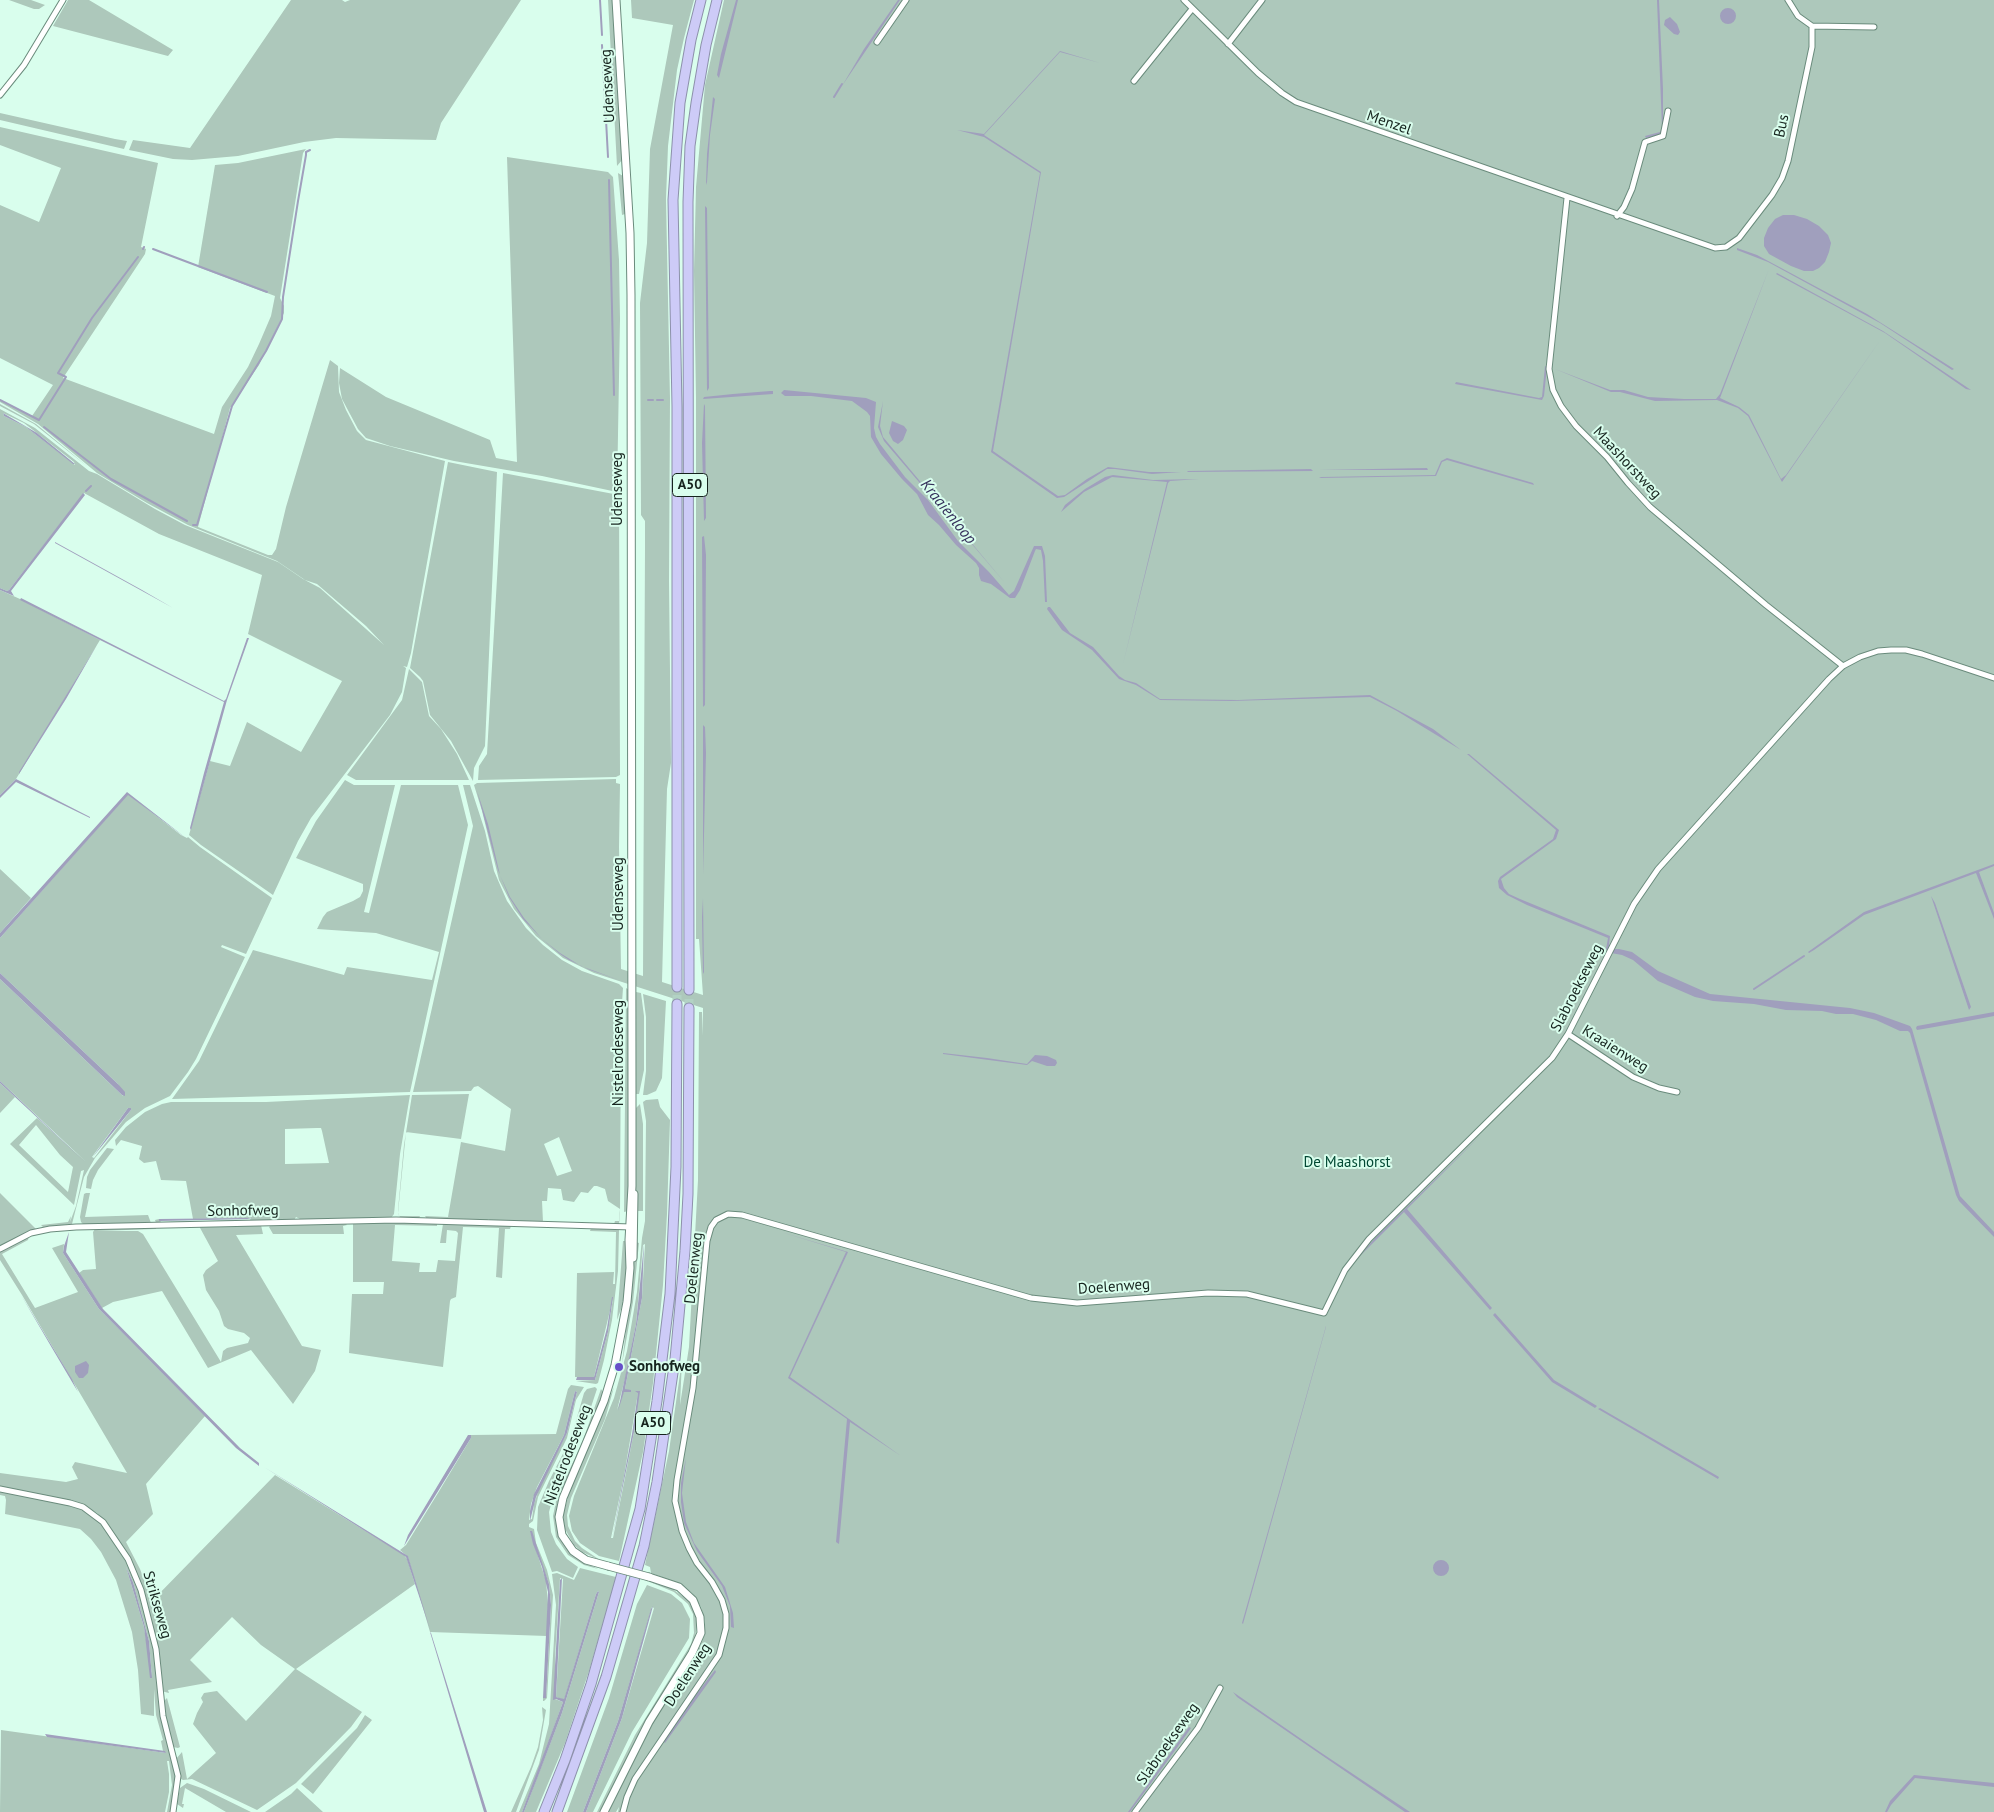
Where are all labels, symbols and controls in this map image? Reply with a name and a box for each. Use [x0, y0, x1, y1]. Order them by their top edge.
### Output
street label: Udenseweg [597, 49, 619, 123]
street label: Menzel [1364, 107, 1414, 139]
street label: Bus [1771, 113, 1793, 139]
street label: Maashorstweg [1589, 423, 1665, 503]
street label: Udenseweg [609, 452, 627, 526]
road number: A50 [672, 474, 708, 496]
water label: Kraaienloop [916, 476, 980, 548]
street label: Udenseweg [610, 857, 628, 931]
street label: Slabroekseweg [1547, 941, 1607, 1035]
street label: Nistelrodeseweg [610, 1000, 628, 1106]
street label: Kraaienweg [1578, 1022, 1652, 1076]
park label: De Maashorst [1303, 1154, 1391, 1172]
street label: Sonhofweg [207, 1201, 279, 1221]
street label: Doelenweg [681, 1231, 707, 1305]
street label: Doelenweg [1077, 1276, 1151, 1298]
place label: Sonhofweg [629, 1358, 700, 1376]
marker: Sonhofweg [613, 1361, 625, 1373]
street label: Nistelrodeseweg [541, 1402, 595, 1508]
road number: A50 [636, 1412, 670, 1435]
street label: Strikseweg [139, 1569, 175, 1641]
street label: Doelenweg [661, 1640, 715, 1710]
street label: Slabroekseweg [1133, 1700, 1203, 1788]

